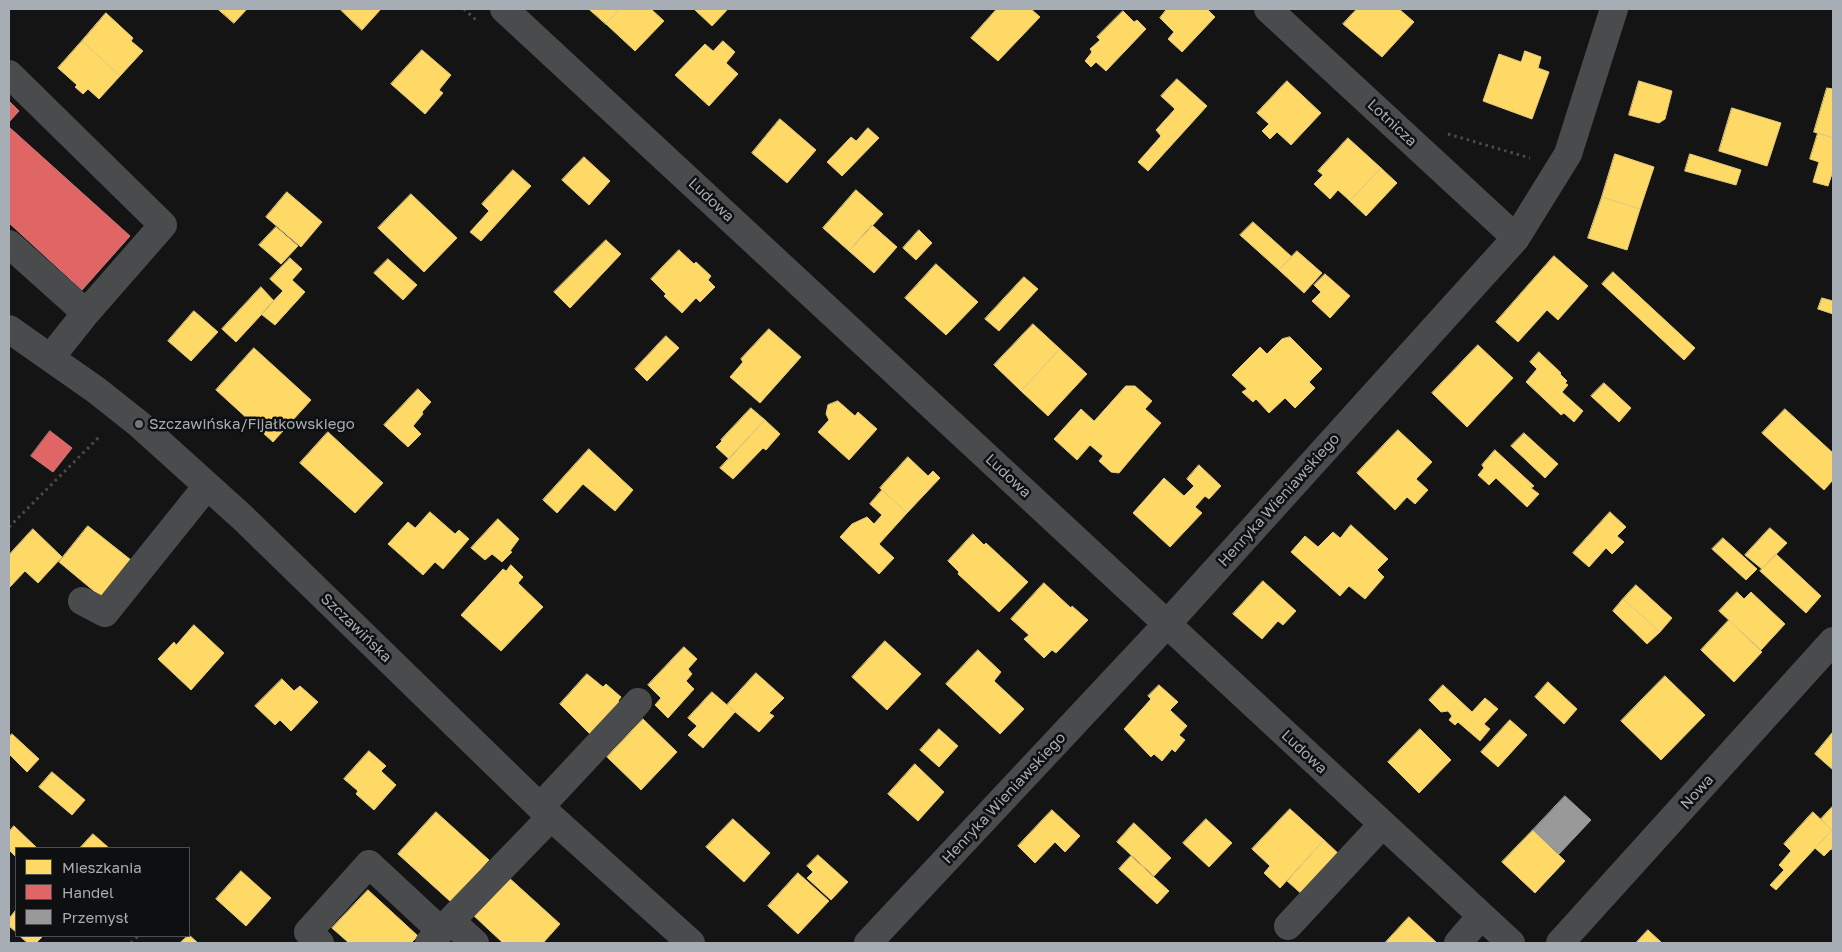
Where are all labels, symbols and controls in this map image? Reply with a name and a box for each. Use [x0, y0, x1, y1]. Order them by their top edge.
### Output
street label: Lotnicza [1364, 96, 1420, 150]
street label: Ludowa [684, 174, 738, 226]
place label: Szczawińska/Fijałkowskiego [149, 415, 355, 433]
marker: Szczawińska/Fijałkowskiego [133, 418, 145, 430]
street label: Henryka Wieniawskiego [1215, 430, 1343, 570]
street label: Ludowa [981, 450, 1035, 502]
street label: Szczawińska [317, 590, 395, 666]
street label: Ludowa [1277, 726, 1331, 778]
street label: Henryka Wieniawskiego [938, 729, 1070, 867]
street label: Nowa [1677, 771, 1717, 813]
legend [15, 847, 190, 937]
text: Mieszkania [62, 858, 142, 876]
text: Handel [62, 883, 114, 901]
text: Przemysł [62, 908, 129, 926]

